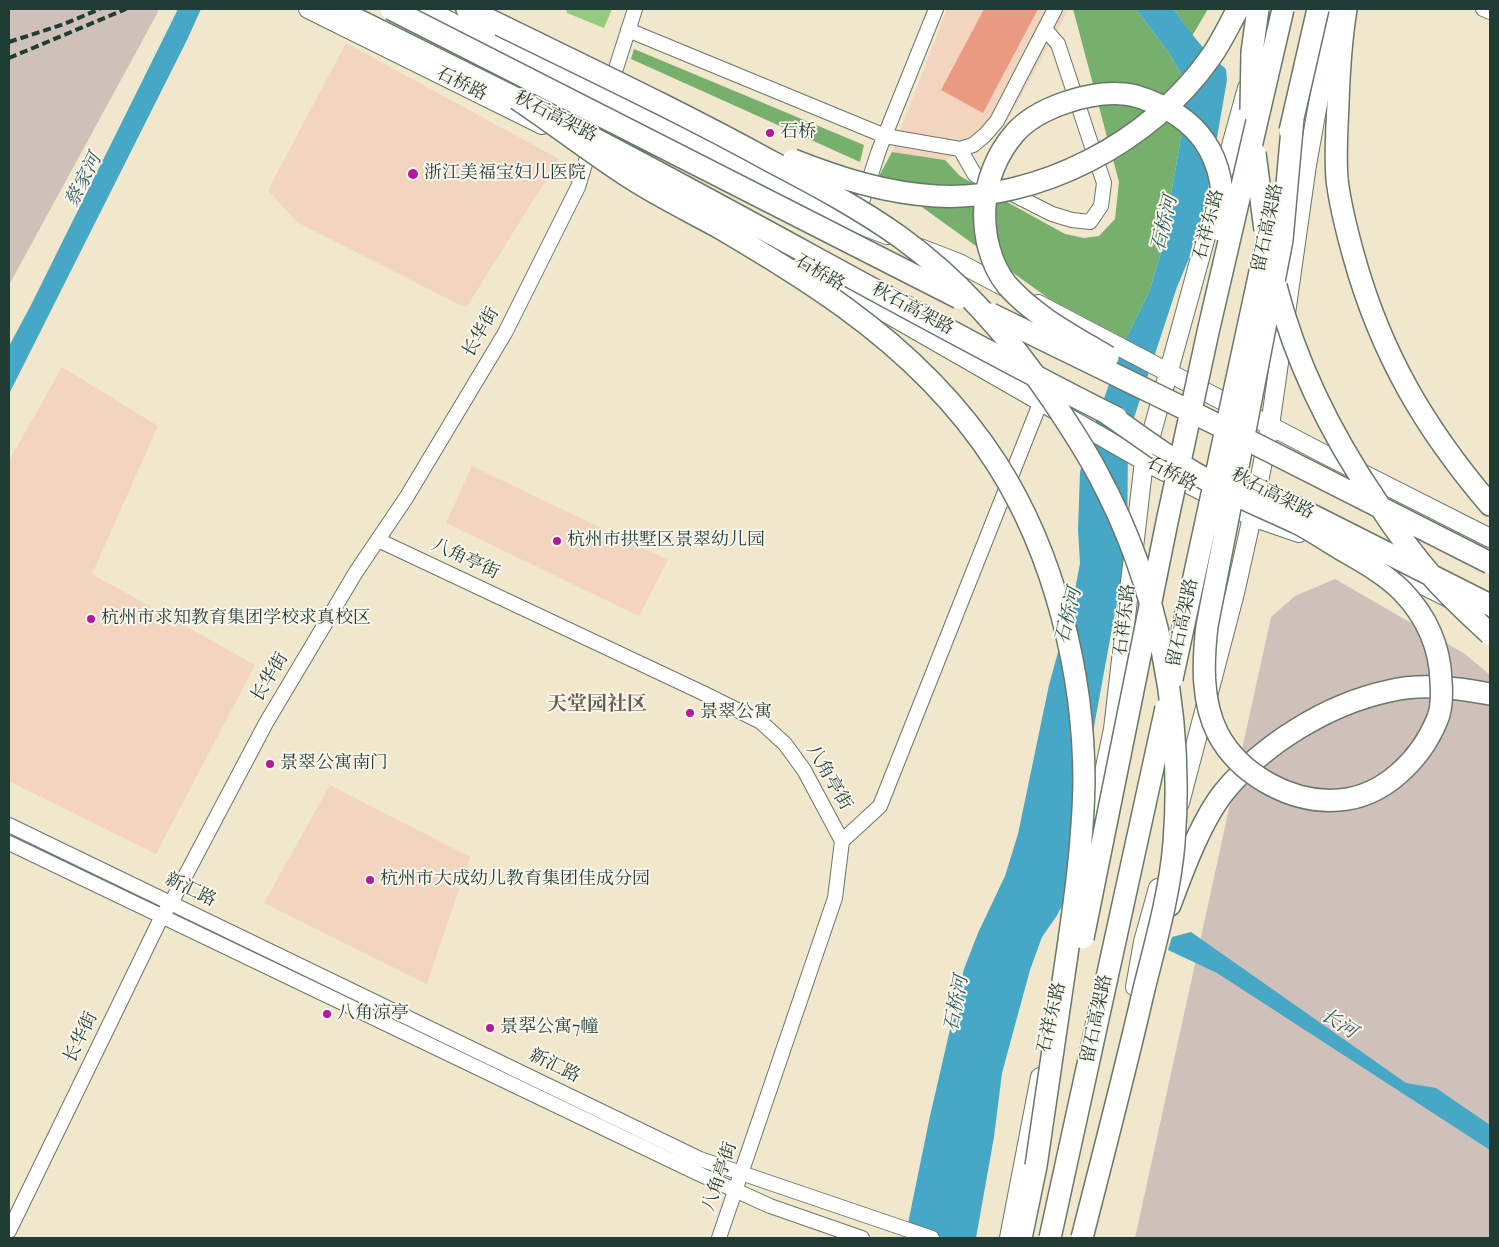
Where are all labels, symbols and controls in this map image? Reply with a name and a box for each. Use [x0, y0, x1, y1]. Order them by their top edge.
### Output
street label: 石桥路 [432, 63, 490, 107]
street label: 秋石高架路 [510, 88, 600, 148]
place label: 石桥 [780, 122, 816, 144]
marker: 石桥 [764, 127, 776, 139]
water label: 蔡家河 [62, 150, 108, 212]
place label: 浙江美福宝妇儿医院 [424, 163, 586, 185]
marker: 浙江美福宝妇儿医院 [406, 167, 420, 181]
street label: 留石高架路 [1249, 182, 1289, 274]
street label: 石祥东路 [1190, 187, 1230, 263]
water label: 石桥河 [1148, 194, 1184, 254]
street label: 石桥路 [790, 251, 848, 297]
street label: 秋石高架路 [867, 279, 957, 341]
street label: 长华街 [459, 304, 505, 362]
street label: 石桥路 [1142, 453, 1200, 497]
street label: 秋石高架路 [1227, 465, 1317, 525]
place label: 杭州市拱墅区景翠幼儿园 [567, 530, 765, 552]
street label: 八角亭街 [428, 535, 502, 585]
marker: 杭州市拱墅区景翠幼儿园 [551, 535, 563, 547]
street label: 留石高架路 [1164, 577, 1204, 669]
street label: 石祥东路 [1111, 583, 1141, 657]
water label: 石桥河 [1052, 586, 1088, 646]
place label: 杭州市求知教育集团学校求真校区 [101, 608, 371, 630]
marker: 杭州市求知教育集团学校求真校区 [85, 613, 97, 625]
street label: 长华街 [248, 649, 294, 707]
district label: 天堂园社区 [547, 694, 647, 718]
place label: 景翠公寓 [700, 702, 772, 724]
marker: 景翠公寓 [684, 707, 696, 719]
street label: 八角亭街 [801, 741, 855, 815]
place label: 景翠公寓南门 [280, 753, 388, 775]
marker: 景翠公寓南门 [264, 758, 276, 770]
street label: 新汇路 [161, 869, 219, 913]
place label: 杭州市大成幼儿教育集团佳成分园 [380, 869, 650, 891]
marker: 杭州市大成幼儿教育集团佳成分园 [364, 874, 376, 886]
street label: 留石高架路 [1078, 973, 1118, 1065]
water label: 石桥河 [941, 974, 975, 1034]
street label: 石祥东路 [1034, 980, 1072, 1056]
place label: 八角凉亭 [337, 1003, 409, 1025]
water label: 长河 [1316, 1005, 1360, 1045]
marker: 八角凉亭 [321, 1008, 333, 1020]
street label: 长华街 [60, 1009, 104, 1067]
place label: 景翆公寓7幢 [500, 1017, 598, 1039]
marker: 景翆公寓7幢 [484, 1022, 496, 1034]
street label: 新汇路 [525, 1045, 583, 1089]
street label: 八角亭街 [699, 1139, 743, 1215]

